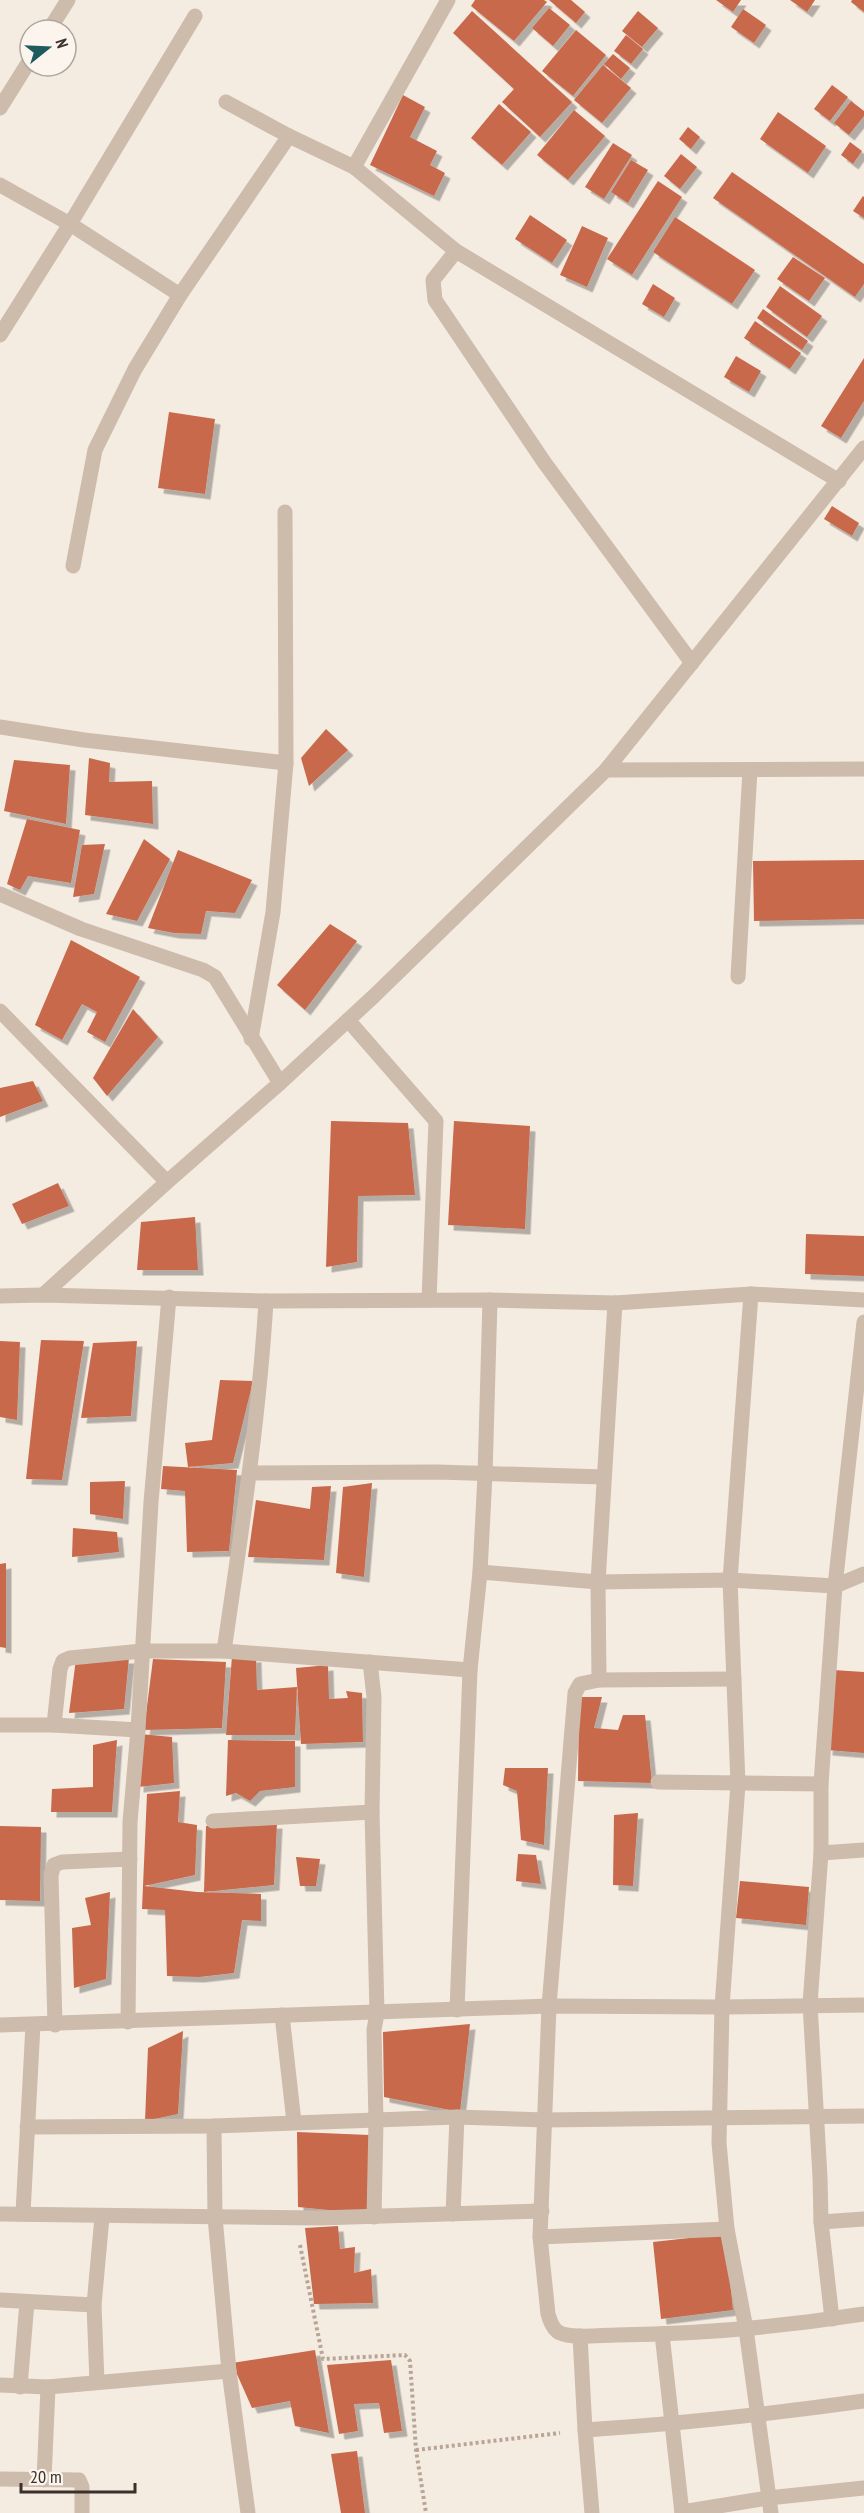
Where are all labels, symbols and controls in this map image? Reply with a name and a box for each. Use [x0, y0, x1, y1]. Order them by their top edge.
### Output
north arrow [18, 18, 78, 78]
text: N [51, 36, 73, 51]
scale bar [21, 2456, 135, 2494]
text: 20 m [30, 2465, 62, 2488]

